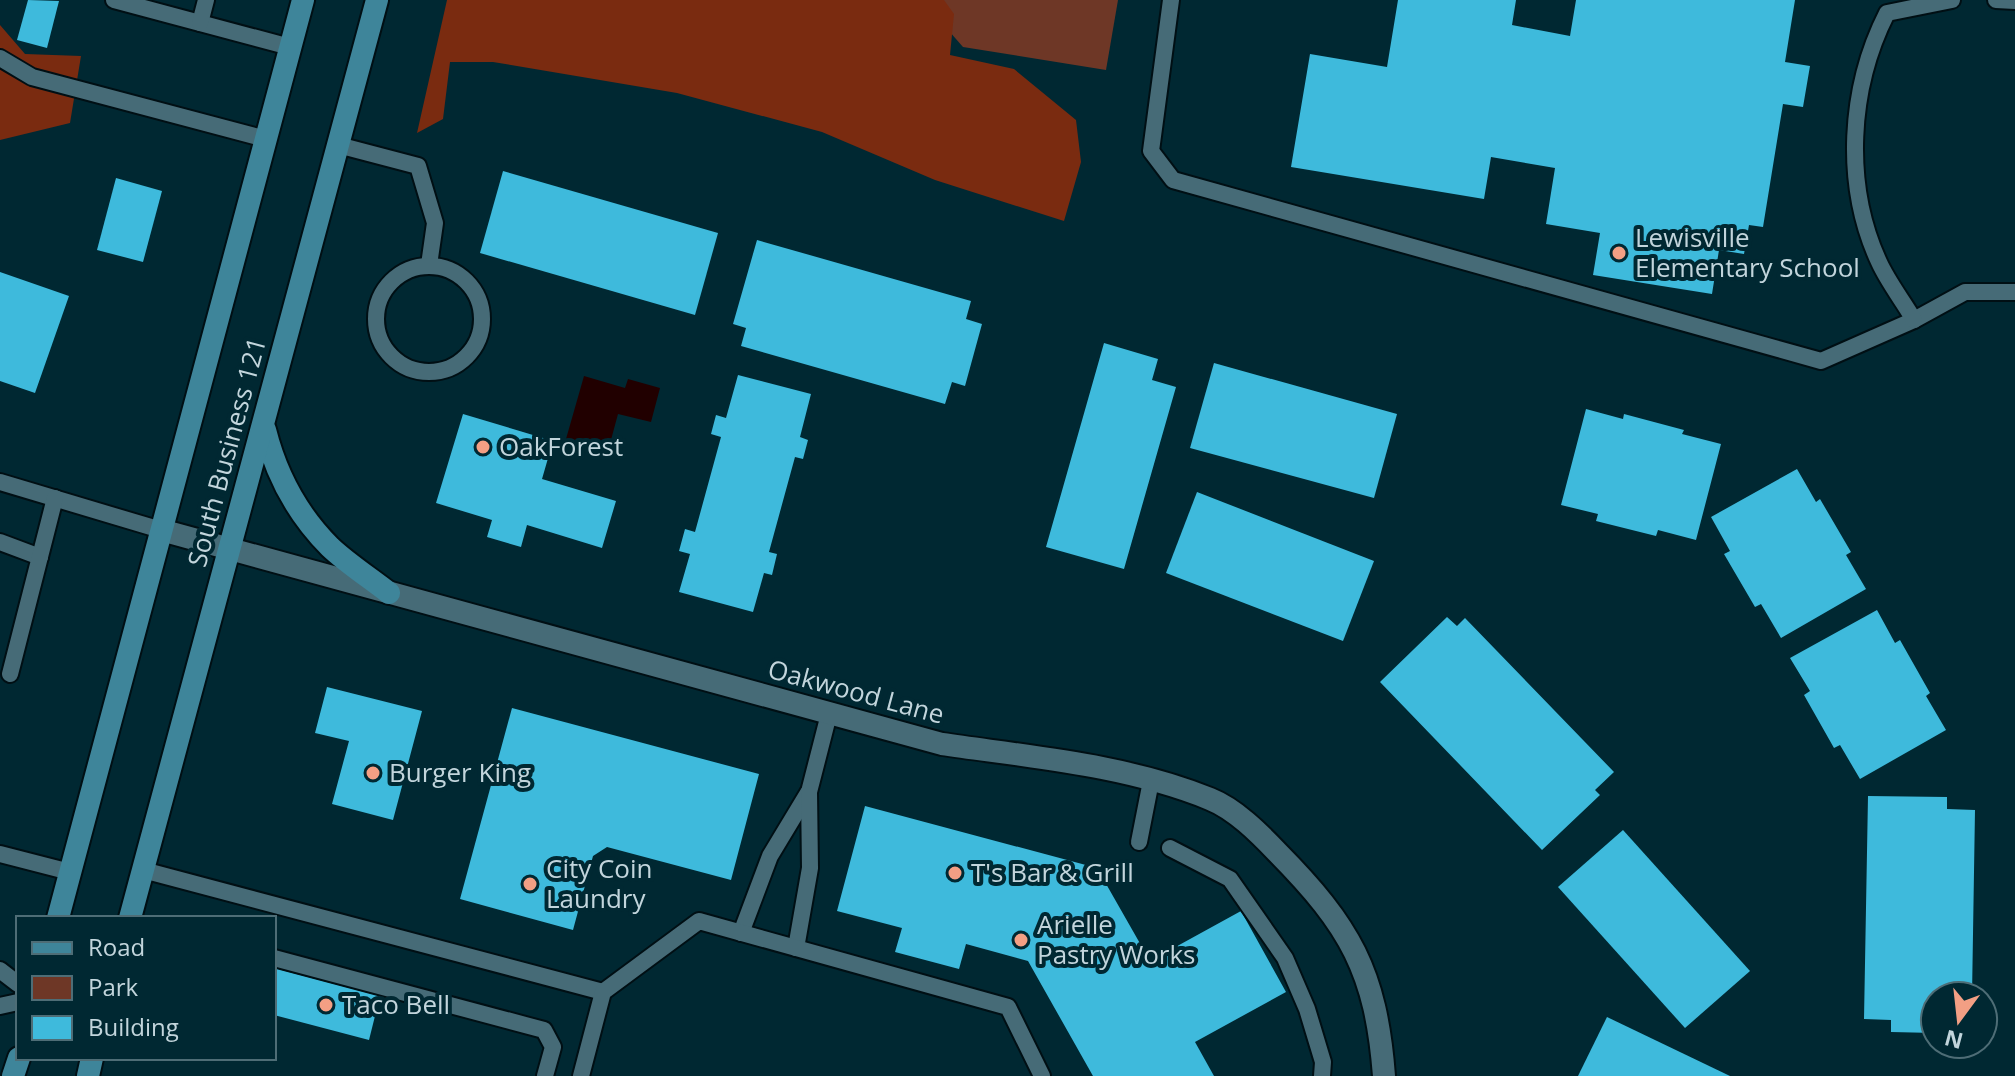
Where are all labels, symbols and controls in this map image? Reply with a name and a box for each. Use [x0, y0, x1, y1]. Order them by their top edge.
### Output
place label: Lewisville Elementary School [1635, 219, 1860, 285]
marker: Lewisville Elementary School [1610, 244, 1628, 262]
street label: South Business 121 [178, 333, 274, 570]
place label: OakForest [499, 428, 623, 464]
marker: OakForest [474, 438, 492, 456]
street label: Oakwood Lane [764, 650, 948, 732]
place label: Burger King [389, 754, 531, 790]
marker: Burger King [364, 764, 382, 782]
place label: City Coin Laundry [546, 850, 653, 916]
place label: T's Bar & Grill [971, 854, 1134, 890]
marker: T's Bar & Grill [946, 864, 964, 882]
marker: City Coin Laundry [521, 875, 539, 893]
place label: Arielle Pastry Works [1037, 906, 1195, 972]
legend [16, 916, 276, 1060]
text: Road [88, 930, 145, 963]
marker: Arielle Pastry Works [1012, 931, 1030, 949]
text: Park [88, 970, 139, 1003]
north arrow [1919, 980, 1999, 1060]
place label: Taco Bell [342, 986, 450, 1022]
marker: Taco Bell [317, 996, 335, 1014]
text: Building [88, 1010, 179, 1043]
text: N [1941, 1023, 1966, 1057]

